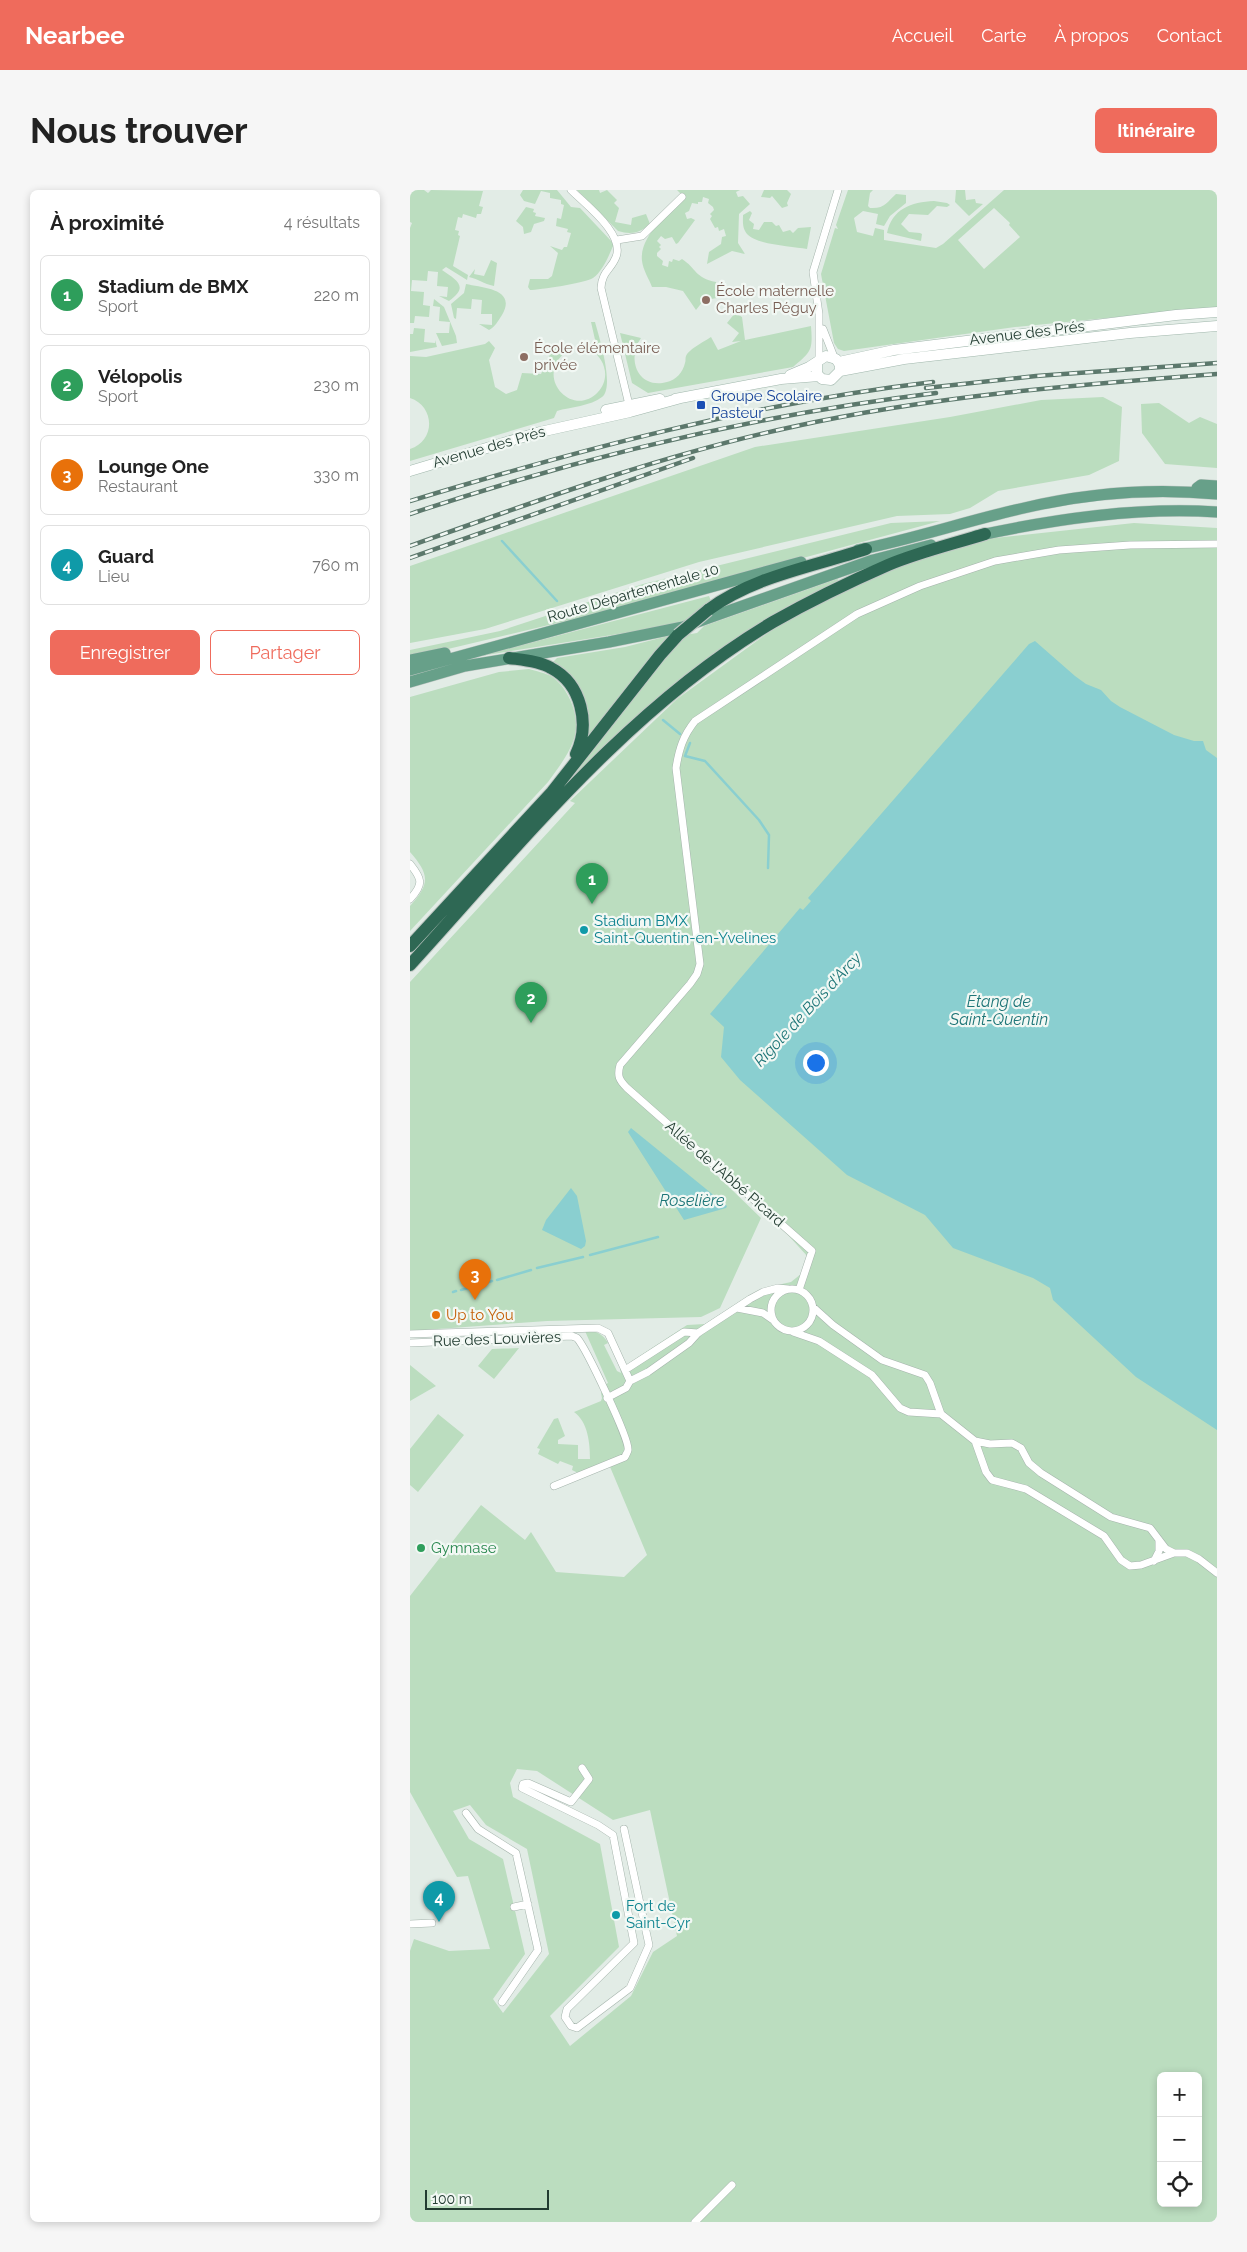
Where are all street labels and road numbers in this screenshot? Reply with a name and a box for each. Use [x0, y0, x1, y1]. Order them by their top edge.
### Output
street label: Avenue des Prés [968, 317, 1086, 349]
street label: Avenue des Prés [431, 422, 547, 472]
street label: Route Départementale 10 [545, 560, 721, 626]
street label: Allée de l'Abbé Picard [662, 1117, 788, 1231]
street label: Rue des Louvières [433, 1328, 561, 1350]

